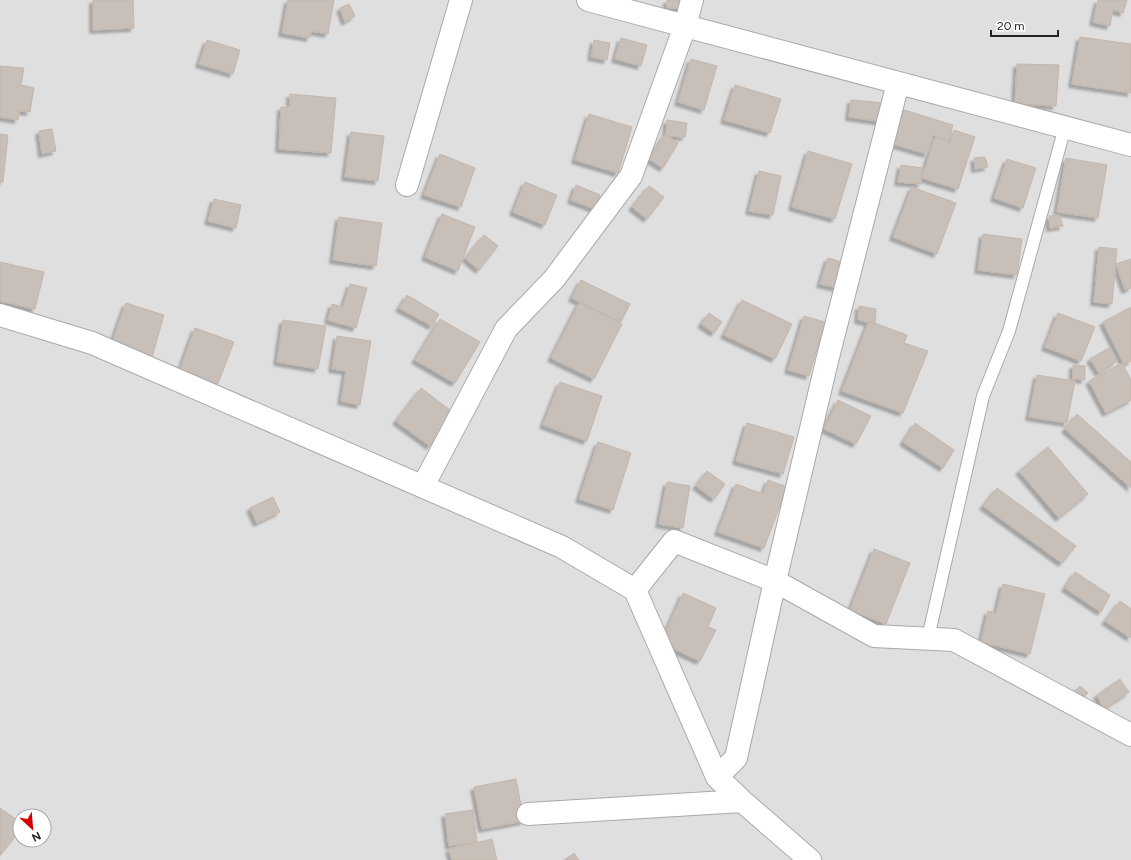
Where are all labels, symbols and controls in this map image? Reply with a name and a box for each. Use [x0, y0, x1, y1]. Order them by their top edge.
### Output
scale bar [991, 12, 1058, 38]
text: 20 m [997, 19, 1025, 33]
north arrow [12, 808, 52, 848]
text: N [29, 829, 43, 844]

